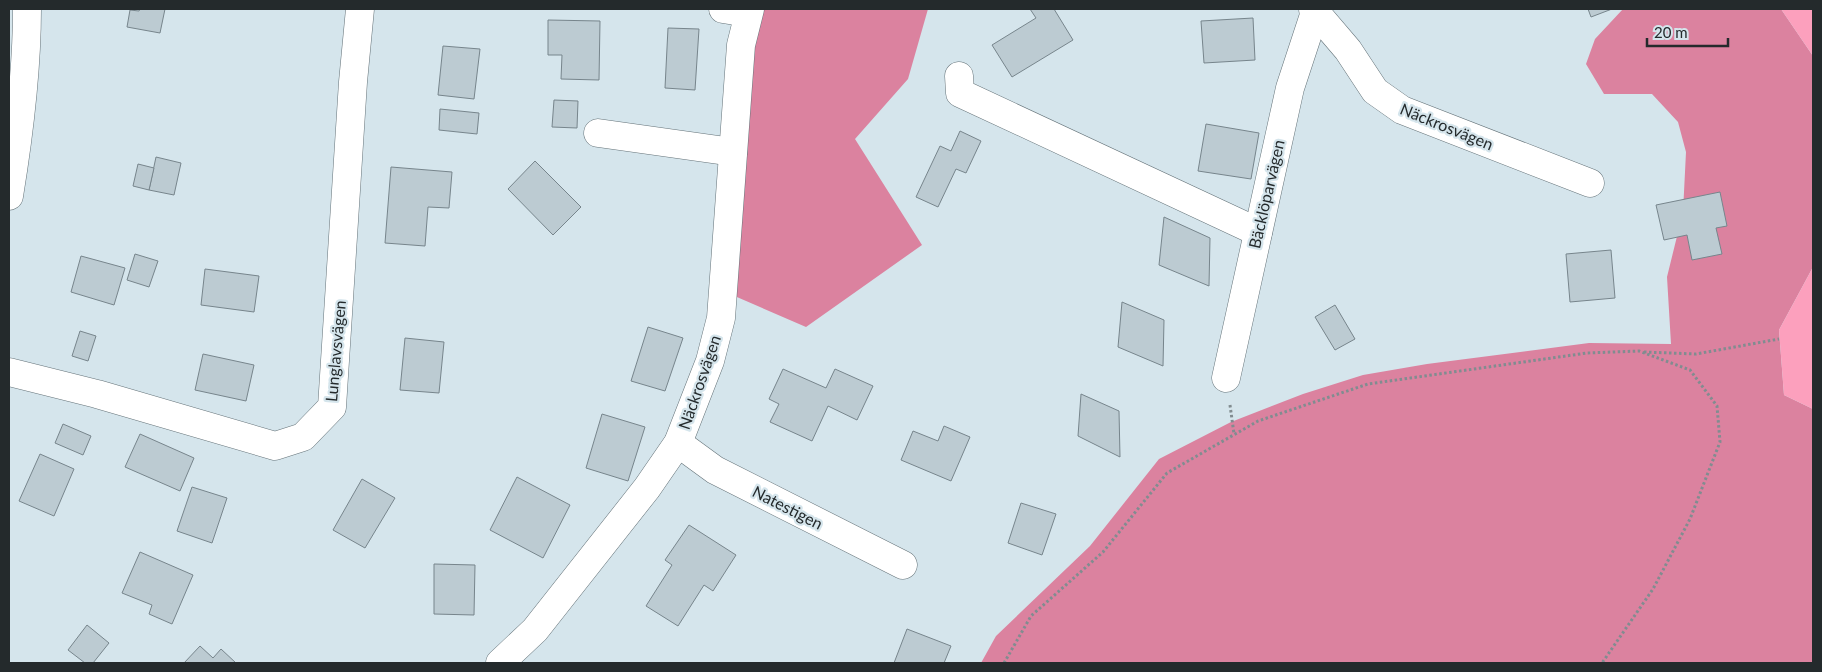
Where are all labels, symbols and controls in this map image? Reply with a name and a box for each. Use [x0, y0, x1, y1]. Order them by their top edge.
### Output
scale bar [1647, 15, 1728, 47]
text: 20 m [1654, 23, 1688, 41]
street label: Näckrosvägen [1398, 99, 1496, 153]
street label: Bäcklöparvägen [1244, 138, 1288, 250]
street label: Lunglavsvägen [321, 299, 349, 403]
street label: Näckrosvägen [674, 332, 724, 432]
street label: Natestigen [750, 481, 826, 533]

